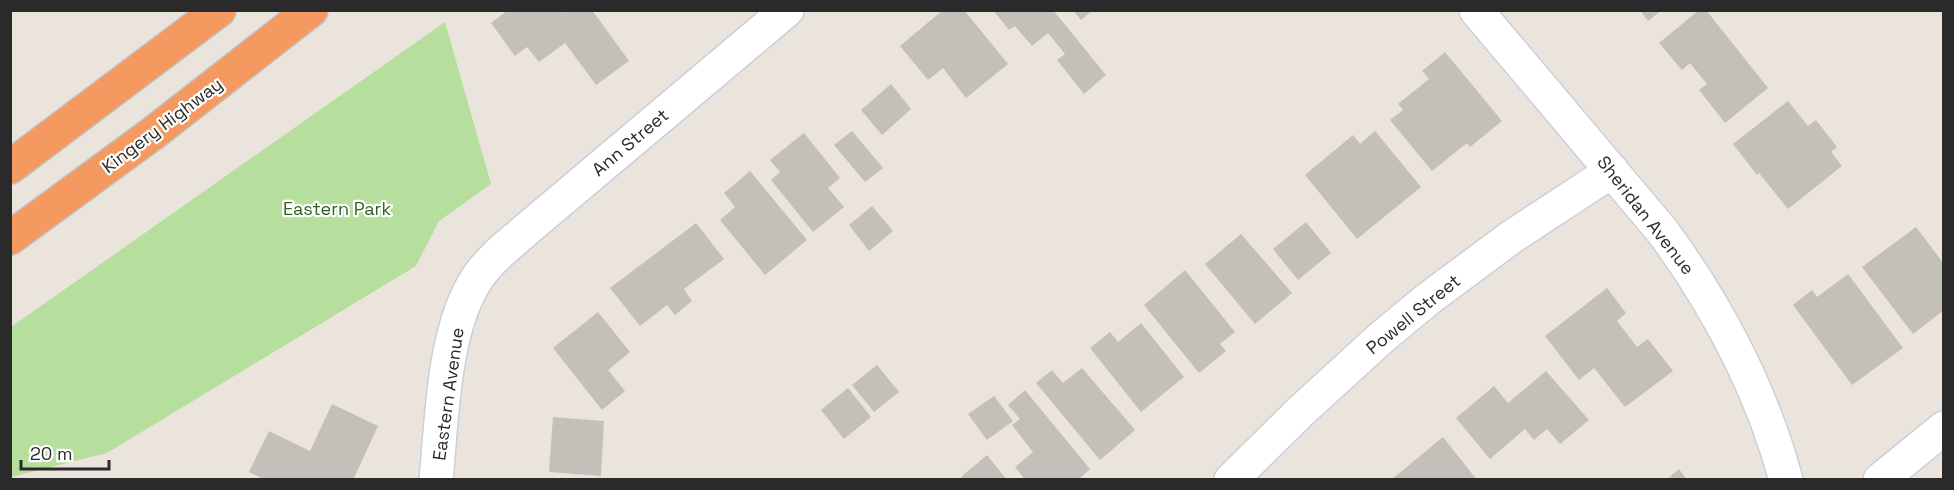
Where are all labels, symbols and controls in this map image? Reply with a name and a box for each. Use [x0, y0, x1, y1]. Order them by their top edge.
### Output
street label: Kingery Highway [97, 72, 227, 178]
street label: Ann Street [587, 103, 673, 181]
street label: Sheridan Avenue [1592, 151, 1700, 279]
park label: Eastern Park [283, 197, 391, 220]
street label: Powell Street [1361, 269, 1465, 359]
street label: Eastern Avenue [427, 326, 469, 462]
scale bar [21, 433, 110, 471]
text: 20 m [30, 442, 73, 465]

